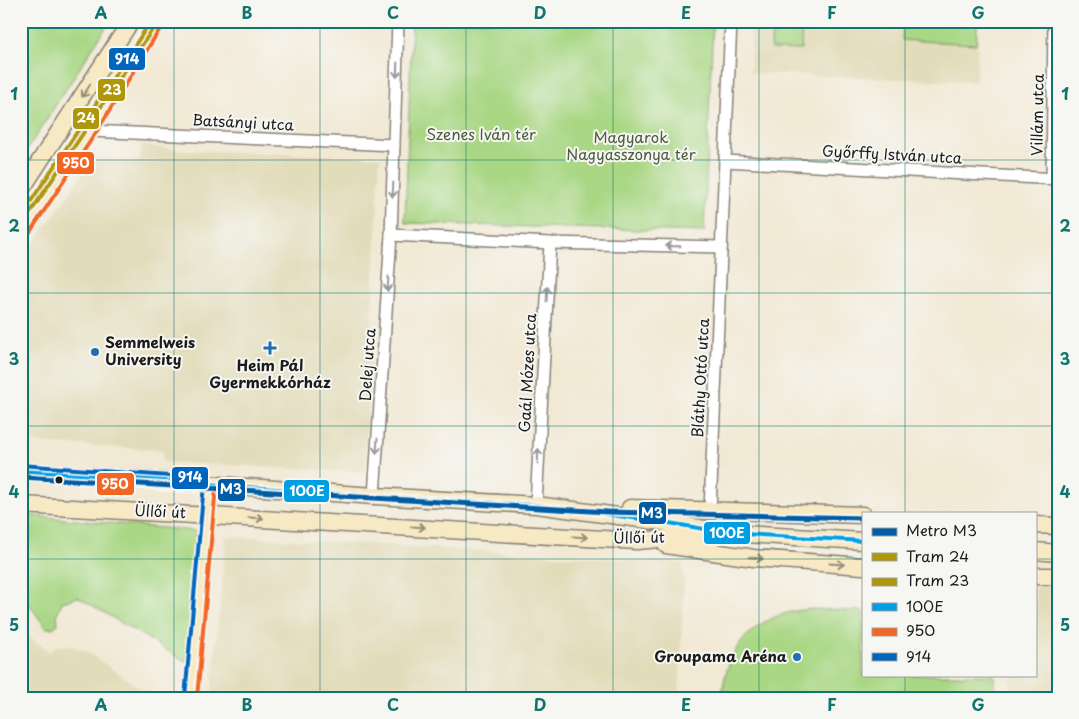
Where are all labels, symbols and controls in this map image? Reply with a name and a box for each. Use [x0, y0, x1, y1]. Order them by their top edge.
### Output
text: A [95, 0, 108, 24]
text: B [242, 0, 253, 24]
text: C [387, 0, 399, 24]
text: D [534, 0, 546, 24]
text: E [681, 0, 691, 24]
text: F [827, 0, 837, 24]
text: G [971, 0, 985, 24]
line badge: 914 [108, 47, 146, 71]
text: 914 [115, 48, 140, 69]
one-way arrow [392, 62, 401, 78]
street label: Villám utca [1024, 74, 1049, 156]
line badge: 23 [97, 78, 126, 102]
text: 23 [103, 79, 121, 100]
text: 1 [10, 81, 18, 105]
text: 1 [1061, 81, 1069, 105]
one-way arrow [80, 84, 90, 98]
line badge: 24 [72, 107, 100, 130]
text: 24 [77, 107, 96, 128]
street label: Batsányi utca [192, 107, 295, 136]
park label: Szenes Iván tér [426, 122, 536, 145]
park label: Magyarok Nagyasszonya tér [566, 125, 696, 165]
street label: Győrffy István utca [821, 138, 963, 169]
line badge: 950 [56, 151, 95, 175]
text: 950 [62, 152, 90, 173]
one-way arrow [388, 182, 398, 198]
text: 2 [8, 213, 20, 237]
text: 2 [1059, 213, 1071, 237]
one-way arrow [665, 241, 681, 251]
one-way arrow [384, 275, 393, 291]
one-way arrow [543, 286, 552, 302]
street label: Gaál Mózes utca [512, 312, 541, 433]
street label: Bláthy Ottó utca [685, 317, 714, 438]
street label: Delej utca [352, 327, 381, 402]
place label: Semmelweis University [105, 330, 195, 370]
marker: Heim Pál Gyermekkórház [263, 341, 277, 355]
text: 3 [9, 346, 19, 370]
marker: Semmelweis University [89, 346, 101, 358]
text: 3 [1060, 346, 1070, 370]
place label: Heim Pál Gyermekkórház [209, 353, 331, 393]
one-way arrow [373, 437, 382, 453]
one-way arrow [534, 448, 543, 464]
line badge: 914 [171, 466, 209, 490]
text: 914 [178, 466, 203, 487]
line badge: 950 [96, 472, 135, 496]
text: 950 [101, 473, 129, 494]
unlabelled marker [54, 475, 64, 485]
line badge: M3 [217, 478, 246, 502]
text: M3 [220, 478, 242, 499]
text: 4 [9, 479, 20, 503]
line badge: 100E [283, 479, 330, 503]
text: 4 [1060, 479, 1071, 503]
text: 100E [289, 480, 325, 501]
street label: Üllői út [134, 498, 186, 523]
line badge: M3 [638, 501, 667, 525]
text: M3 [641, 502, 663, 523]
legend [862, 512, 1036, 676]
one-way arrow [247, 513, 263, 522]
text: Metro M3 [906, 518, 977, 541]
line badge: 100E [703, 521, 751, 545]
text: 100E [709, 522, 745, 543]
one-way arrow [410, 523, 426, 532]
street label: Üllői út [613, 525, 665, 548]
one-way arrow [572, 533, 588, 542]
text: Tram 24 [906, 544, 969, 567]
one-way arrow [748, 553, 764, 563]
one-way arrow [829, 560, 845, 569]
text: Tram 23 [906, 568, 969, 591]
text: 100E [906, 594, 944, 617]
text: 5 [9, 612, 19, 636]
text: 5 [1060, 612, 1070, 636]
text: 950 [906, 618, 935, 641]
place label: Groupama Aréna [654, 644, 787, 667]
text: 914 [906, 644, 932, 667]
marker: Groupama Aréna [791, 651, 803, 663]
text: A [95, 692, 108, 716]
text: B [242, 692, 253, 716]
text: C [387, 692, 399, 716]
text: D [534, 692, 546, 716]
text: E [681, 692, 691, 716]
text: F [827, 692, 837, 716]
text: G [971, 692, 985, 716]

